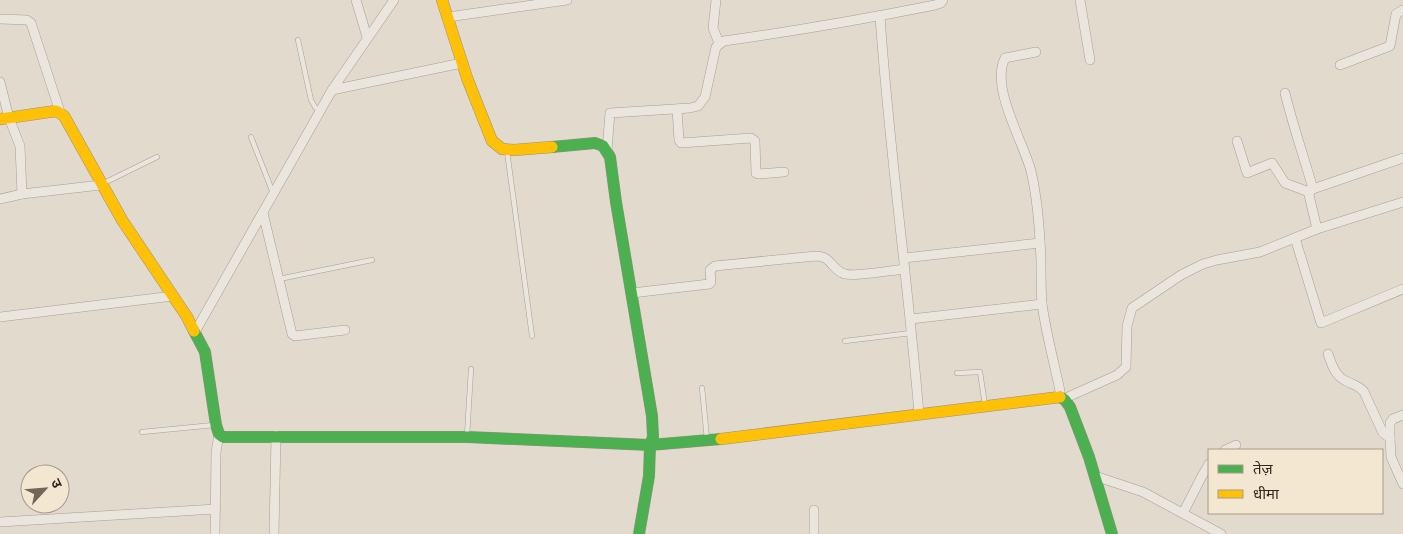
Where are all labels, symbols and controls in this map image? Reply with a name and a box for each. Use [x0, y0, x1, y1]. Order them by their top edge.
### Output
legend [1208, 449, 1383, 514]
text: तेज़ [1253, 460, 1274, 480]
north arrow [20, 464, 70, 514]
text: उ [45, 476, 66, 493]
text: धीमा [1253, 486, 1280, 505]

